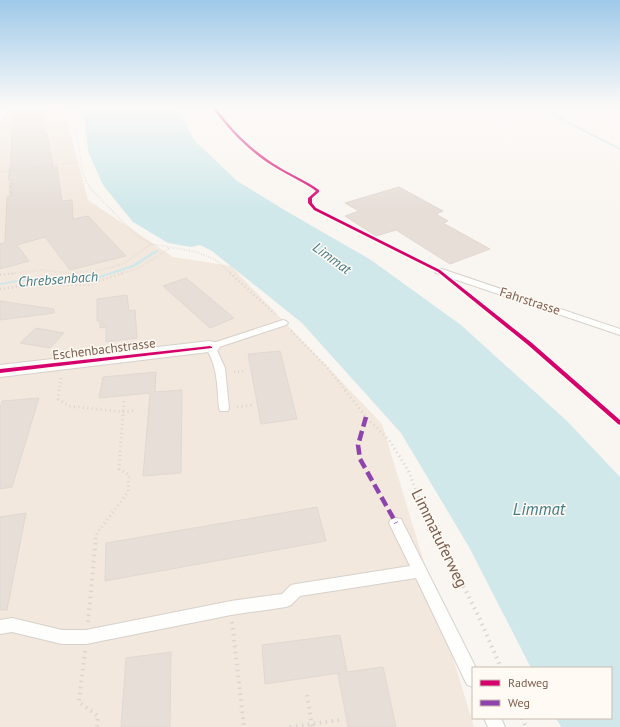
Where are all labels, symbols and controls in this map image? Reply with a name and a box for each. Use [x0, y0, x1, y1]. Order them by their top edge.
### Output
water label: Limmat [309, 238, 355, 278]
water label: Chrebsenbach [17, 267, 99, 291]
street label: Fahrstrasse [497, 283, 563, 319]
street label: Eschenbachstrasse [51, 334, 157, 364]
street label: Limmatuferweg [408, 485, 472, 591]
water label: Limmat [513, 498, 566, 520]
legend [472, 667, 612, 719]
text: Radweg [508, 675, 549, 690]
text: Weg [508, 695, 530, 710]

